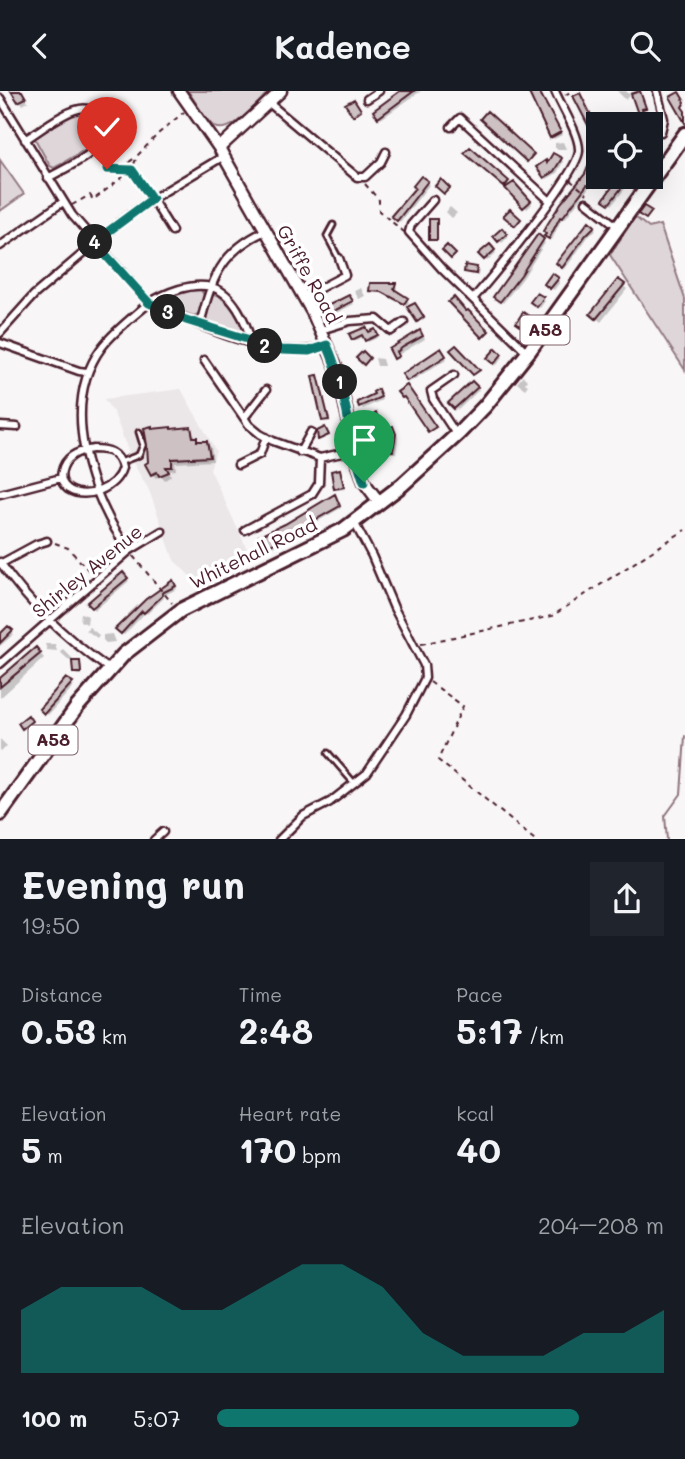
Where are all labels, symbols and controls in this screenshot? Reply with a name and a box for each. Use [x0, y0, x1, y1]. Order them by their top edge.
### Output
text: Kadence [274, 25, 411, 67]
icon: back [21, 27, 59, 65]
icon: search [626, 27, 664, 65]
pin [77, 97, 137, 169]
icon: check [88, 108, 126, 146]
map controls [586, 112, 663, 189]
button: locate [586, 112, 663, 189]
street label: Griffe Road [272, 220, 347, 328]
pin: 4 [78, 225, 112, 259]
text: 4 [88, 229, 101, 254]
pin: 3 [150, 295, 186, 329]
text: 3 [162, 299, 173, 324]
road number: A58 [520, 316, 570, 345]
pin: 2 [247, 329, 282, 363]
text: 2 [259, 333, 270, 358]
pin: 1 [322, 365, 358, 399]
text: 1 [335, 369, 344, 394]
pin [334, 410, 394, 482]
icon: arrive [345, 421, 383, 459]
street label: Whitehall Road [185, 511, 321, 594]
street label: Shirley Avenue [26, 518, 147, 623]
road number: A58 [28, 725, 78, 755]
text: Evening run [21, 859, 245, 909]
button: share [590, 862, 664, 936]
text: 19:50 [21, 910, 80, 940]
text: Distance [21, 982, 103, 1007]
text: Time [239, 982, 282, 1007]
text: Pace [456, 982, 503, 1007]
text: 0.53 [21, 1007, 96, 1053]
text: 2:48 [239, 1007, 313, 1053]
text: 5:17 [456, 1007, 523, 1053]
text: km [96, 1024, 127, 1049]
text: /km [523, 1024, 564, 1049]
text: Elevation [21, 1101, 106, 1126]
text: Heart rate [239, 1101, 341, 1126]
text: kcal [456, 1101, 494, 1126]
text: 5 [21, 1126, 41, 1172]
text: 170 [239, 1126, 296, 1172]
text: 40 [456, 1126, 501, 1172]
text: m [41, 1143, 63, 1168]
text: bpm [296, 1143, 341, 1168]
text: Elevation [21, 1210, 124, 1240]
text: 204–208 m [538, 1210, 664, 1240]
text: 100 m [21, 1403, 87, 1433]
text: 5:07 [133, 1403, 181, 1433]

